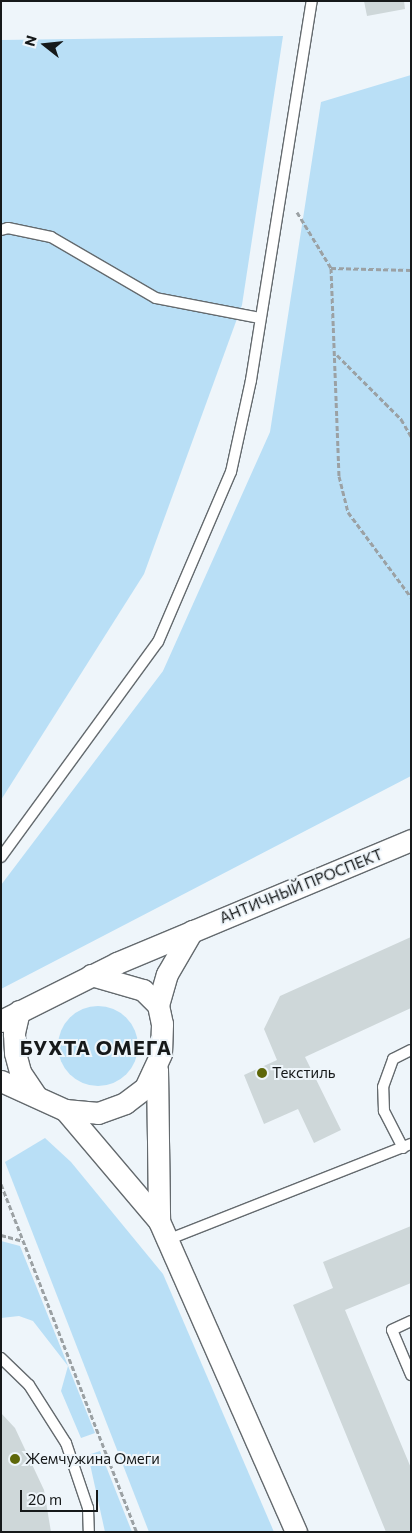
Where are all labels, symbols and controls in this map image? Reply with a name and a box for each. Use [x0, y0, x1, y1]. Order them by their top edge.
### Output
north arrow [20, 20, 70, 70]
text: N [20, 33, 40, 48]
street label: АНТИЧНЫЙ ПРОСПЕКТ [217, 845, 385, 927]
district label: БУХТА ОМЕГА [18, 1035, 174, 1059]
place label: Текстиль [272, 1064, 335, 1082]
marker: Текстиль [256, 1067, 268, 1079]
place label: Жемчужина Омеги [25, 1450, 160, 1468]
marker: Жемчужина Омеги [9, 1453, 21, 1465]
scale bar [22, 1480, 100, 1512]
text: 20 m [28, 1490, 62, 1508]

